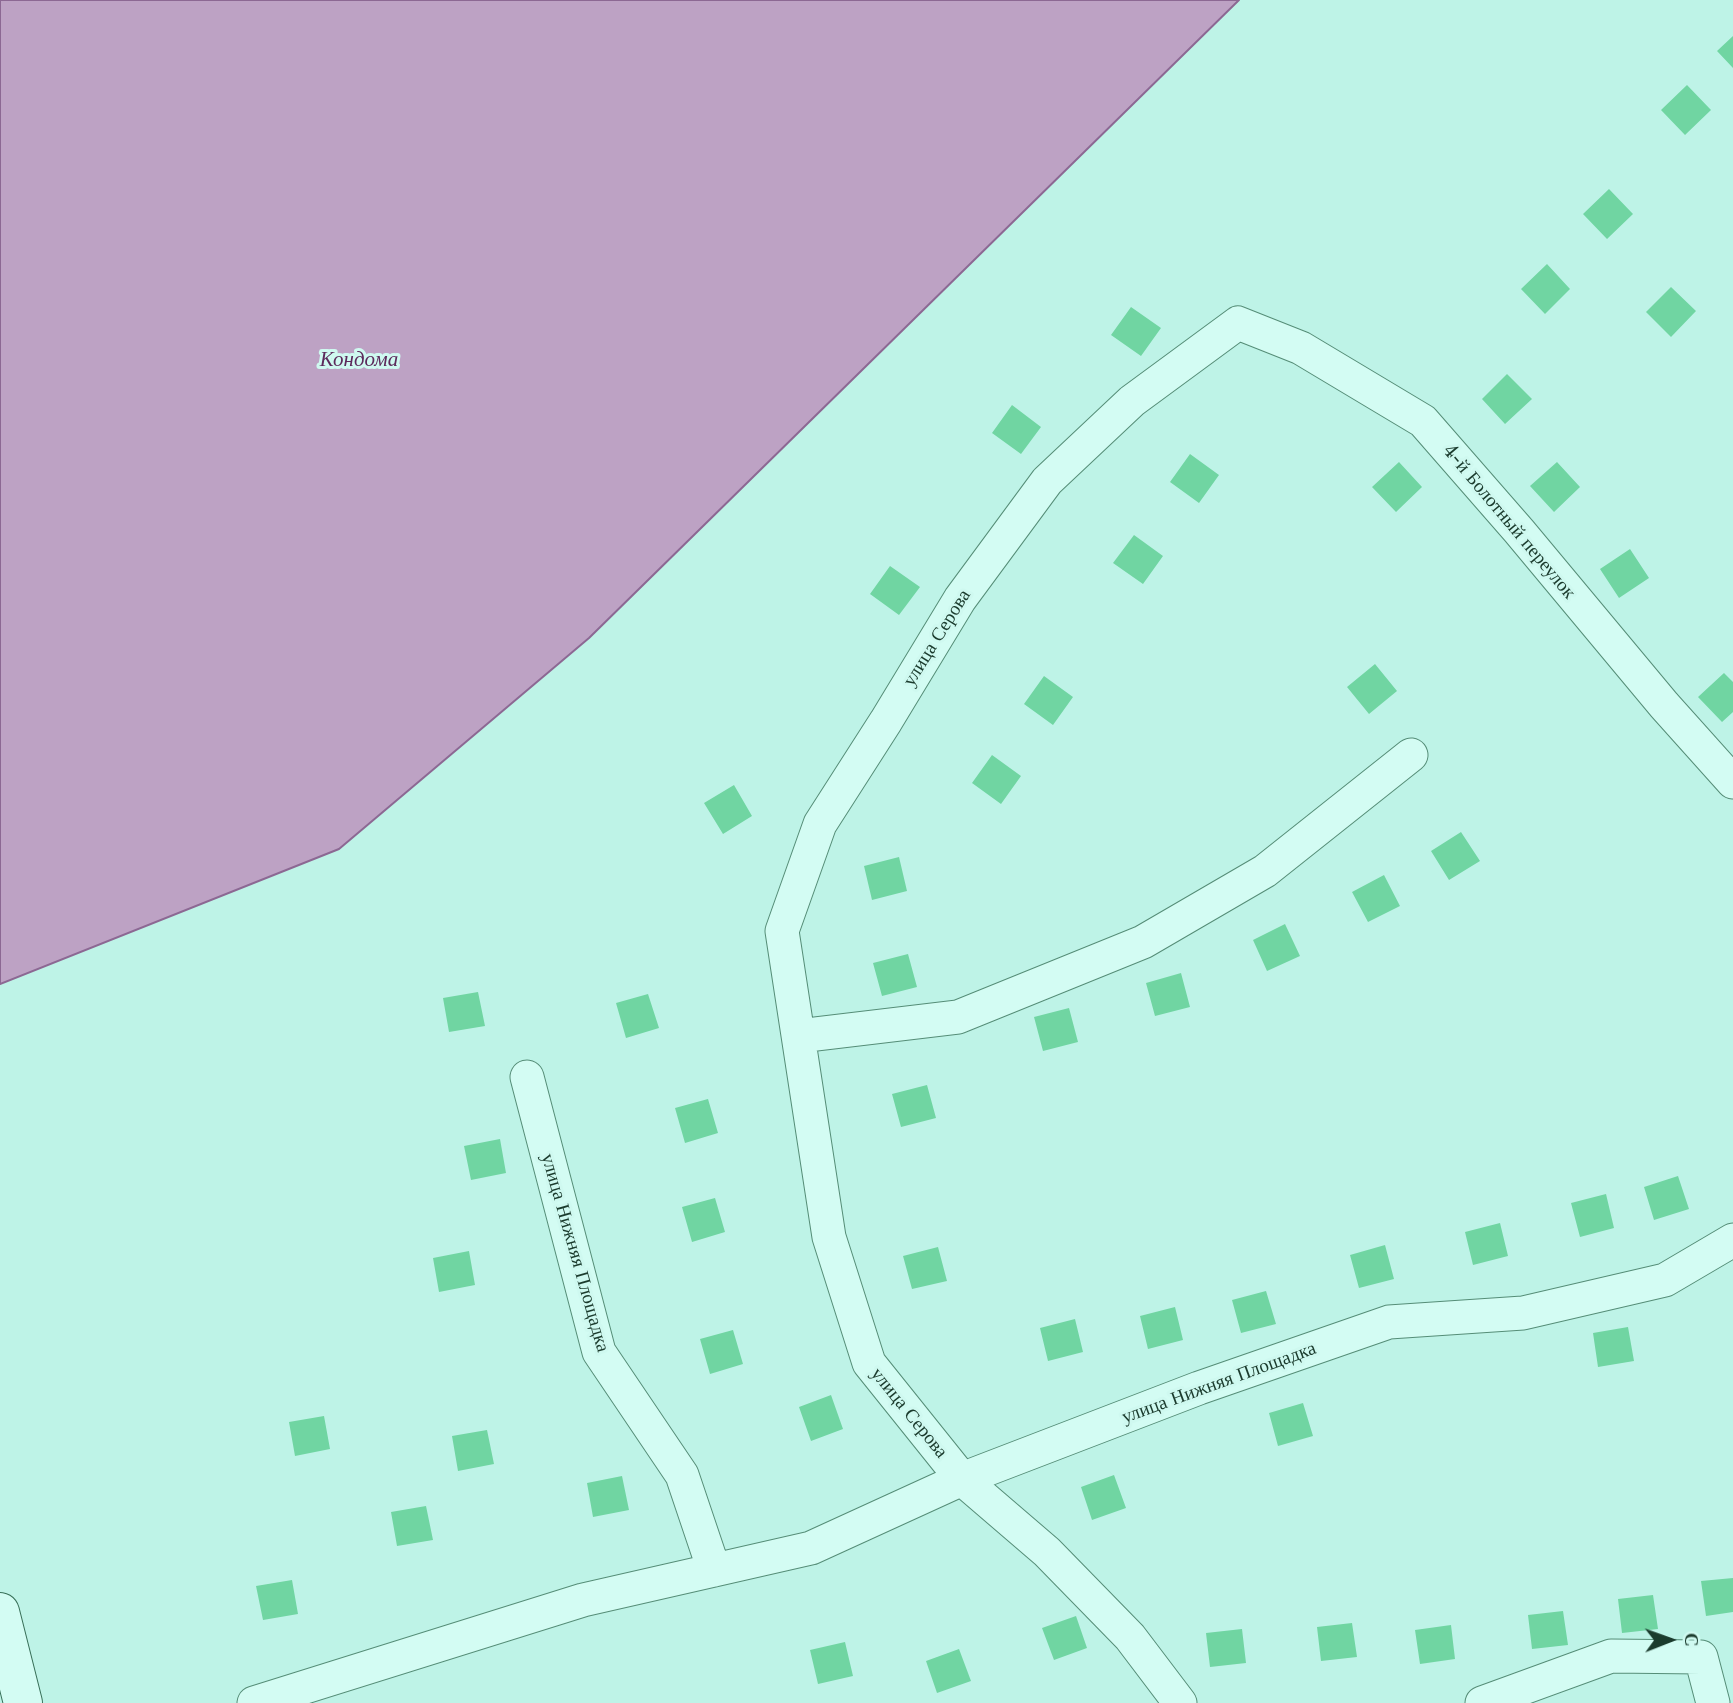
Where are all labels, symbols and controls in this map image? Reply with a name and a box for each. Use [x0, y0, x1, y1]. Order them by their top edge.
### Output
water label: Кондома [320, 347, 398, 373]
street label: 4-й Болотный переулок [1438, 440, 1580, 604]
street label: улица Серова [898, 585, 976, 691]
street label: улица Нижняя Площадка [536, 1151, 614, 1355]
street label: улица Нижняя Площадка [1119, 1337, 1319, 1429]
street label: улица Серова [866, 1363, 952, 1463]
north arrow [1635, 1605, 1705, 1675]
text: С [1680, 1633, 1703, 1647]

